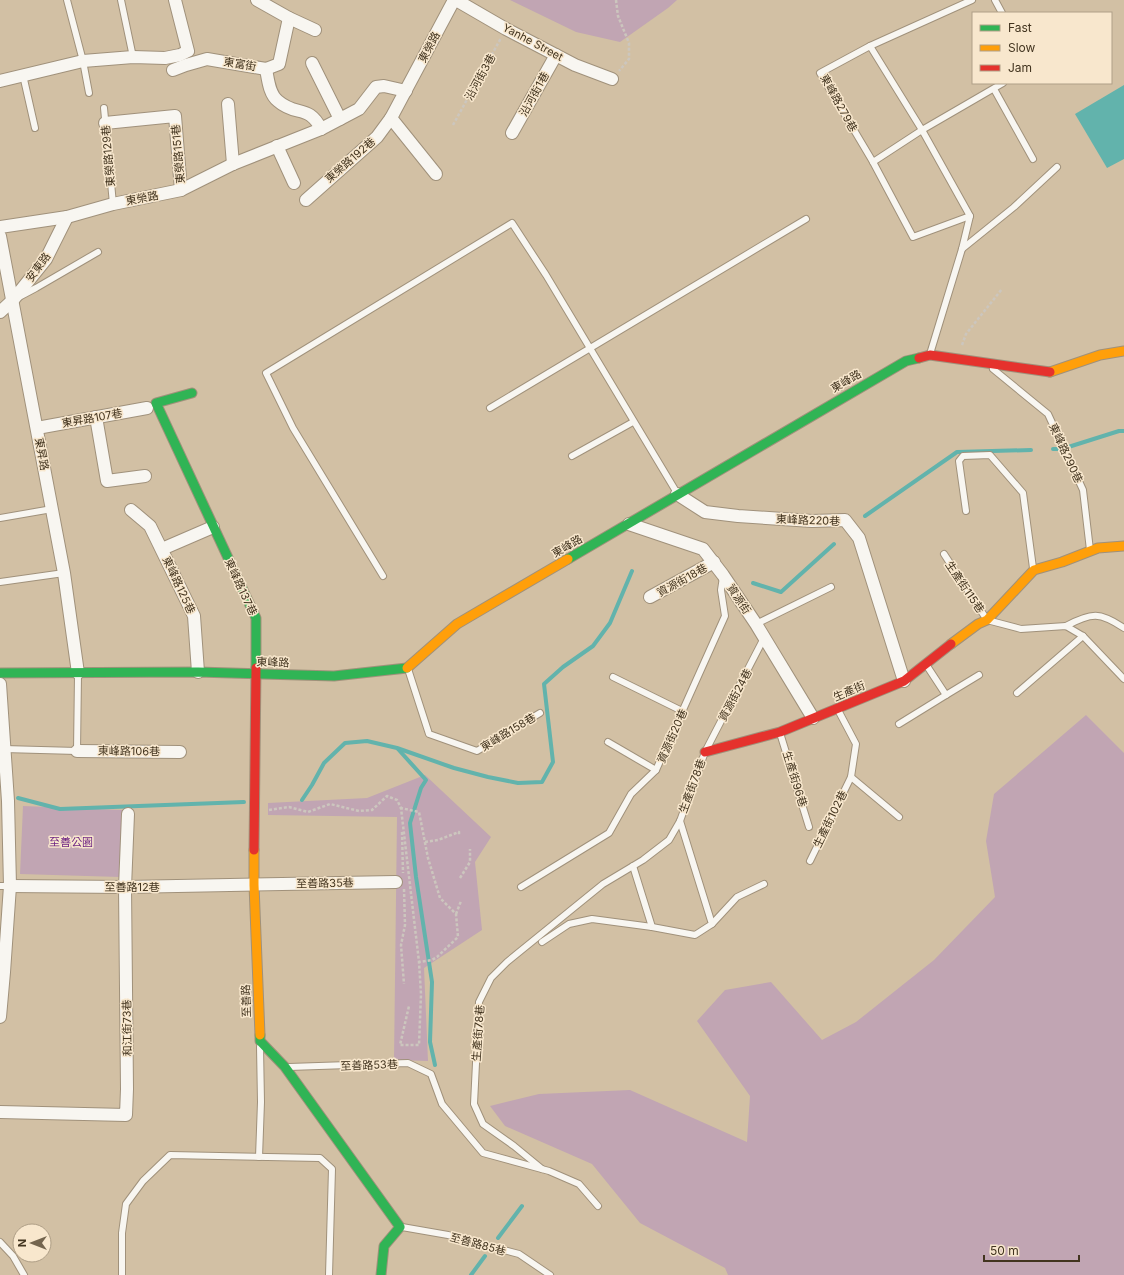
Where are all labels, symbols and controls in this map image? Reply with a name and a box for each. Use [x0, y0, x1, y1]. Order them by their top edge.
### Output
legend [972, 12, 1112, 84]
street label: Yanhe Street [500, 20, 566, 64]
text: Fast [1008, 20, 1032, 35]
street label: 東榮路 [415, 29, 443, 65]
text: Slow [1008, 40, 1036, 55]
street label: 沿河街3巷 [462, 51, 498, 103]
street label: 東富街 [223, 55, 257, 73]
text: Jam [1008, 60, 1032, 75]
street label: 沿河街1巷 [516, 69, 552, 119]
street label: 東峰路279巷 [817, 72, 861, 134]
street label: 東榮路151巷 [168, 124, 188, 184]
street label: 東榮路129巷 [98, 125, 118, 187]
street label: 東榮路192巷 [322, 134, 378, 186]
street label: 東榮路 [124, 188, 160, 208]
street label: 安東路 [23, 250, 53, 284]
street label: 東峰路 [828, 367, 864, 395]
street label: 東昇路107巷 [61, 406, 123, 430]
street label: 東峰路290巷 [1046, 421, 1086, 485]
street label: 東昇路 [32, 436, 52, 472]
street label: 東峰路220巷 [776, 512, 840, 528]
street label: 東峰路 [549, 532, 585, 560]
street label: 東峰路125巷 [160, 554, 198, 616]
street label: 東峰路137巷 [222, 556, 260, 618]
street label: 生產街115巷 [943, 558, 987, 616]
street label: 資源街18巷 [654, 560, 710, 600]
street label: 資源街 [724, 581, 754, 617]
street label: 東峰路 [256, 654, 290, 670]
street label: 資源街24巷 [715, 666, 755, 724]
street label: 生產街 [831, 678, 867, 704]
street label: 資源街20巷 [654, 707, 690, 765]
street label: 東峰路158巷 [478, 710, 538, 754]
street label: 東峰路106巷 [98, 743, 160, 759]
street label: 生產街96巷 [780, 749, 810, 809]
street label: 生產街78巷 [676, 757, 708, 815]
street label: 生產街102巷 [810, 788, 850, 850]
park label: 至善公園 [49, 835, 93, 849]
street label: 至善路35巷 [296, 875, 354, 891]
street label: 至善路12巷 [104, 880, 160, 894]
street label: 至善路 [238, 984, 254, 1018]
street label: 和江街73巷 [120, 999, 134, 1057]
street label: 生產街78巷 [469, 1004, 487, 1062]
street label: 至善路53巷 [340, 1057, 398, 1073]
north arrow [12, 1223, 52, 1263]
street label: 至善路85巷 [448, 1230, 508, 1258]
scale bar [984, 1237, 1079, 1263]
text: N [15, 1239, 29, 1247]
text: 50 m [990, 1243, 1019, 1258]

